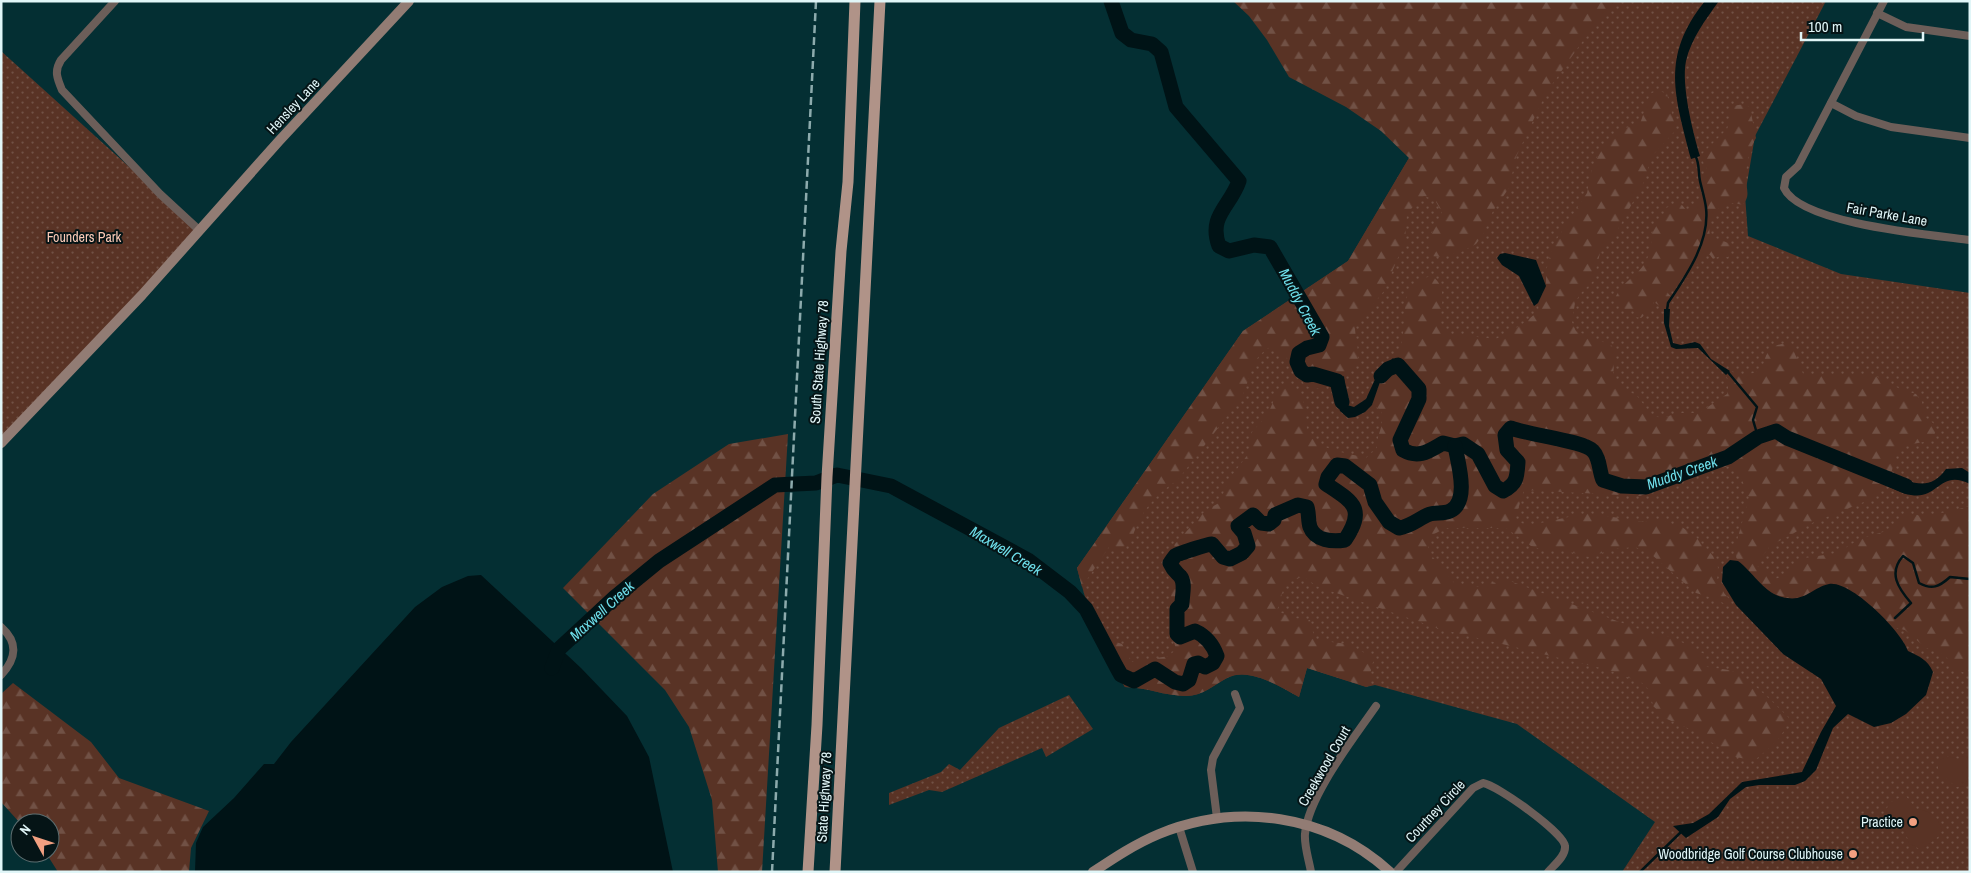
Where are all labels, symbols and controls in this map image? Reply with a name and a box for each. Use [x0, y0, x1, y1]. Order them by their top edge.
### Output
scale bar [1801, 10, 1924, 42]
text: 100 m [1808, 16, 1842, 37]
street label: Hensley Lane [262, 74, 324, 138]
street label: Fair Parke Lane [1845, 198, 1929, 230]
park label: Founders Park [47, 228, 122, 246]
water label: Muddy Creek [1274, 265, 1327, 340]
street label: South State Highway 78 [806, 300, 832, 424]
water label: Muddy Creek [1644, 450, 1721, 494]
water label: Maxwell Creek [966, 521, 1047, 581]
water label: Maxwell Creek [565, 575, 639, 645]
street label: Creekwood Court [1294, 723, 1354, 809]
street label: State Highway 78 [813, 751, 835, 843]
street label: Courtney Circle [1401, 776, 1469, 846]
north arrow [10, 813, 60, 863]
place label: Practice [1861, 813, 1903, 831]
marker: Practice [1907, 816, 1919, 828]
text: N [15, 821, 35, 839]
place label: Woodbridge Golf Course Clubhouse [1658, 845, 1843, 863]
marker: Woodbridge Golf Course Clubhouse [1847, 848, 1859, 860]

